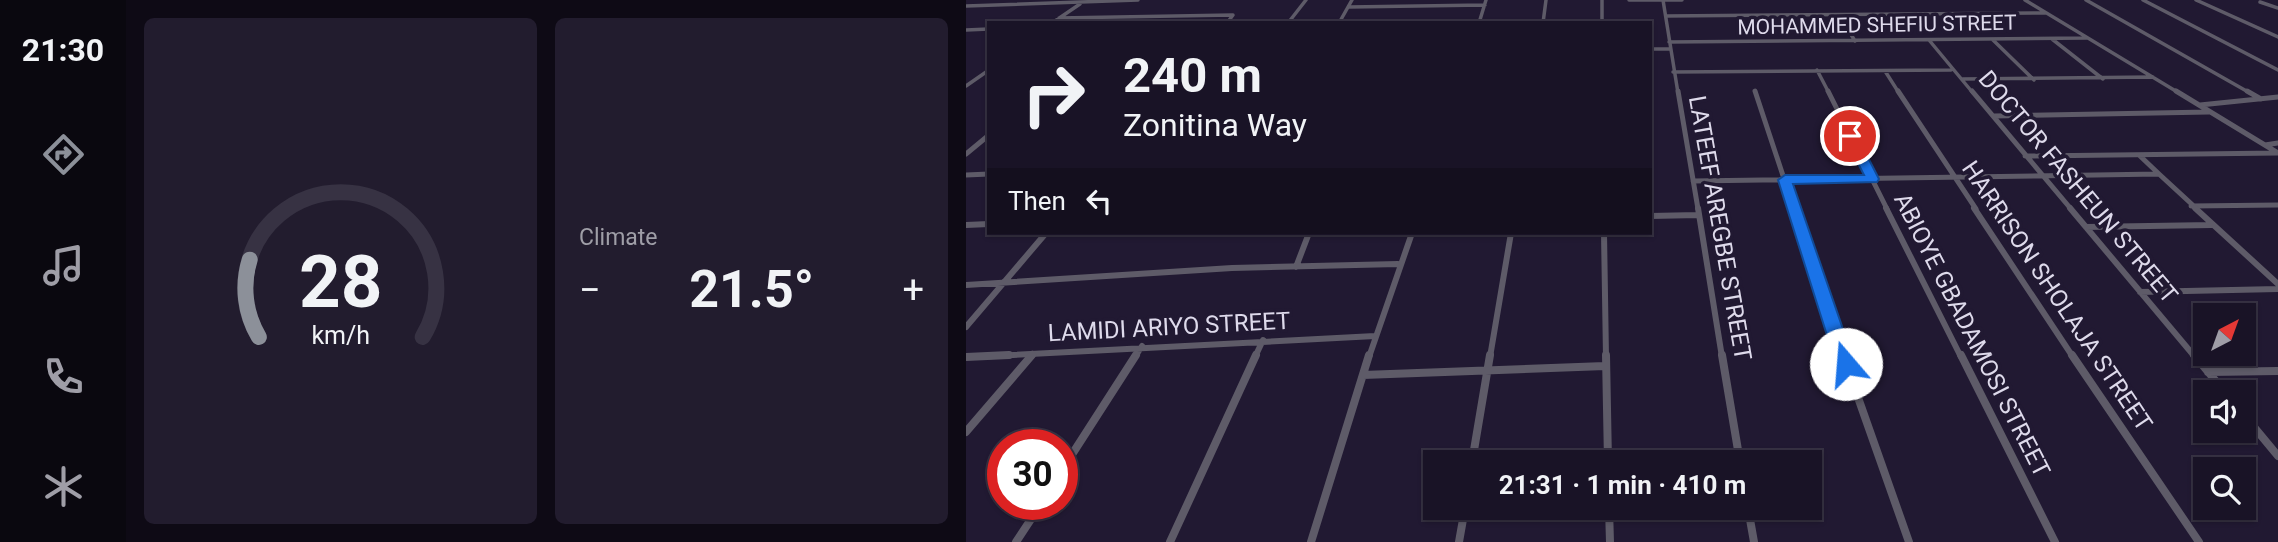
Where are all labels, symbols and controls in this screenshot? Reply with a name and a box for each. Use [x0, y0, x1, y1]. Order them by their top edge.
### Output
street label: MOHAMMED SHEFIU STREET [1737, 11, 2017, 39]
text: 21:30 [22, 31, 104, 69]
text: 240 m [1123, 47, 1262, 104]
icon: right [1008, 49, 1099, 140]
street label: DOCTOR FASHEUN STREET [1973, 65, 2183, 309]
street label: LATEEF AREGBE STREET [1683, 93, 1757, 363]
text: Zonitina Way [1123, 106, 1307, 144]
pin [1820, 106, 1880, 166]
icon: arrive [1831, 117, 1869, 155]
icon: directions [39, 130, 88, 179]
street label: HARRISON SHOLAJA STREET [1956, 156, 2158, 436]
icon: left [1080, 182, 1118, 220]
text: Then [1008, 186, 1066, 216]
street label: ABIOYE GBADAMOSI STREET [1888, 188, 2056, 482]
text: Climate [579, 224, 658, 251]
text: 28 [299, 239, 382, 325]
icon: music [39, 241, 88, 290]
text: 21.5° [689, 259, 814, 320]
text: − [579, 268, 601, 312]
text: + [902, 268, 924, 312]
north arrow [2193, 303, 2256, 366]
map controls [2193, 303, 2256, 520]
street label: LAMIDI ARIYO STREET [1047, 307, 1291, 347]
text: km/h [311, 321, 370, 350]
position arrow [1809, 327, 1883, 401]
icon: phone [39, 352, 88, 401]
button: sound [2193, 380, 2256, 443]
speed limit sign: 30 [987, 429, 1078, 520]
button: search [2193, 457, 2256, 520]
icon: climate [39, 462, 88, 511]
text: 21:31 · 1 min · 410 m [1499, 470, 1746, 500]

